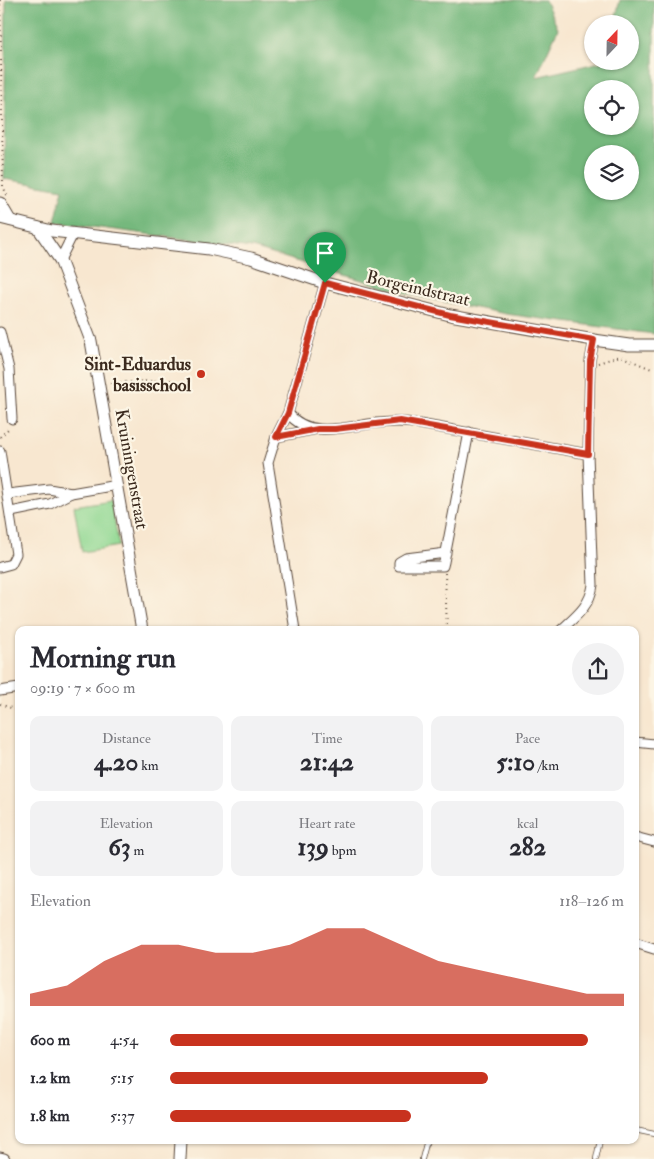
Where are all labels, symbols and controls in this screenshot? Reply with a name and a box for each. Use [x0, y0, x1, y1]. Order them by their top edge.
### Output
north arrow [584, 15, 639, 70]
map controls [584, 15, 639, 200]
button: locate [584, 80, 639, 135]
button: layers [584, 145, 639, 200]
pin [304, 232, 346, 283]
icon: arrive [311, 239, 339, 267]
street label: Borgeindstraat [364, 265, 472, 312]
place label: Sint-Eduardus basisschool [84, 353, 191, 397]
marker: Sint-Eduardus basisschool [195, 368, 207, 380]
street label: Kruiningenstraat [110, 407, 153, 531]
text: Morning run [30, 641, 176, 676]
button: share [572, 643, 624, 695]
text: 09:19 · 7 × 600 m [30, 678, 135, 698]
text: Distance [102, 730, 151, 747]
text: Time [312, 730, 342, 747]
text: Pace [515, 730, 540, 747]
text: 4.20 [94, 747, 138, 778]
text: 21:42 [300, 747, 354, 778]
text: 5:10 [496, 747, 535, 778]
text: km [138, 757, 159, 774]
text: /km [535, 757, 559, 774]
text: Elevation [100, 815, 153, 832]
text: Heart rate [298, 815, 355, 832]
text: kcal [517, 815, 538, 832]
text: 63 [108, 832, 131, 863]
text: 139 [297, 832, 329, 863]
text: 282 [509, 832, 546, 863]
text: m [131, 842, 144, 859]
text: bpm [329, 842, 357, 859]
text: Elevation [30, 891, 91, 911]
text: 118–126 m [559, 891, 624, 911]
text: 600 m [30, 1030, 70, 1050]
text: 4:54 [110, 1030, 138, 1050]
text: 1.2 km [30, 1068, 70, 1088]
text: 5:15 [110, 1068, 134, 1088]
text: 1.8 km [30, 1106, 70, 1126]
text: 5:37 [110, 1106, 134, 1126]

